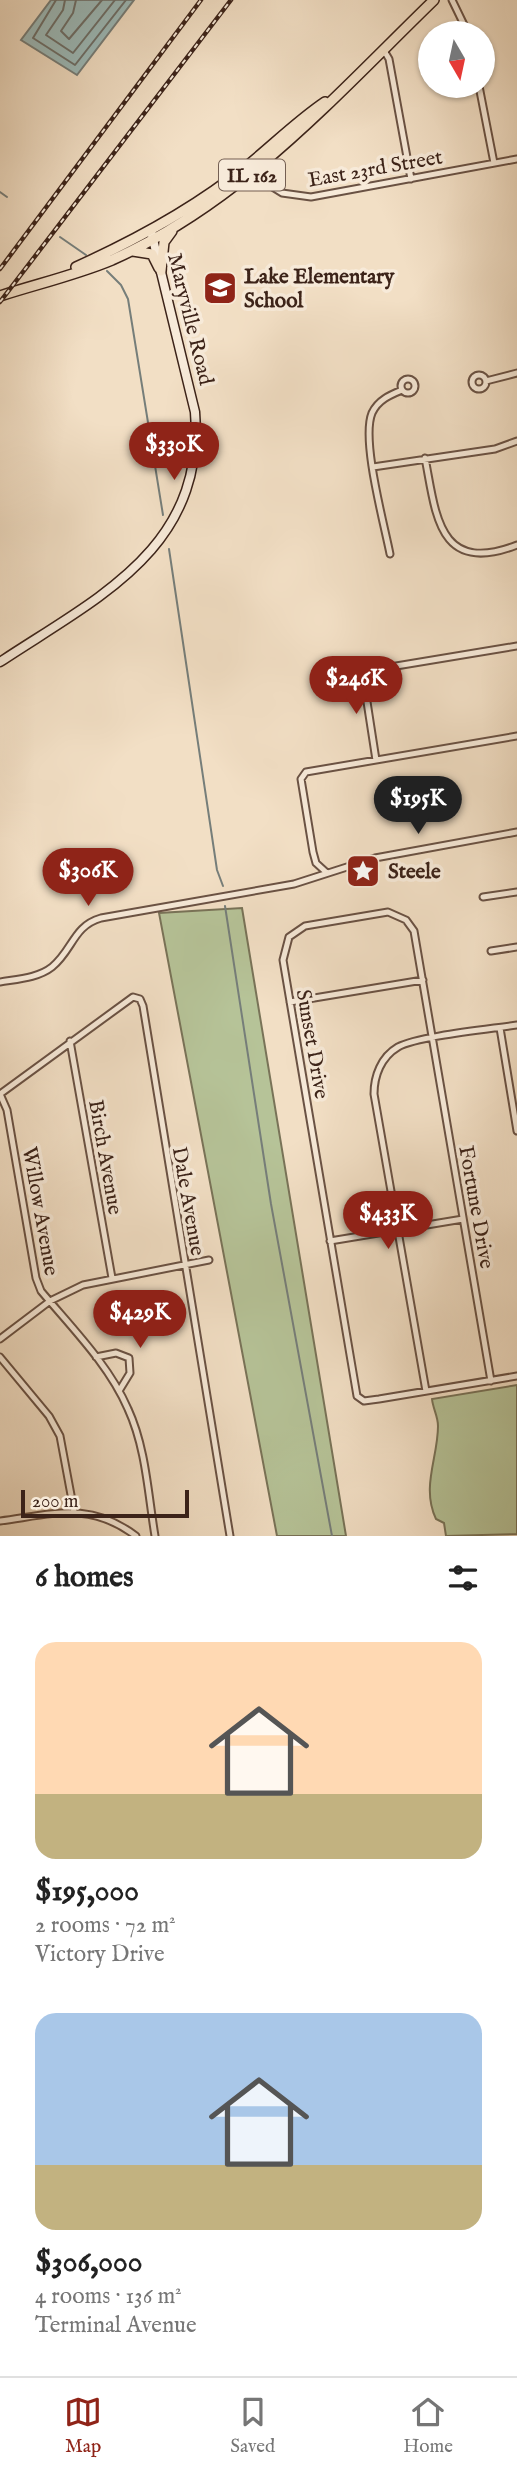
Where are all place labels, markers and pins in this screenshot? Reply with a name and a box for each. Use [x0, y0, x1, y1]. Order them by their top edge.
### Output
place label: Lake Elementary School [244, 264, 395, 315]
school or university icon: Lake Elementary School [201, 269, 239, 307]
pin: $330K [125, 422, 223, 482]
pin: $246K [307, 656, 405, 716]
pin: $195K [369, 776, 467, 836]
pin: $306K [39, 848, 137, 908]
place icon: Steele [344, 852, 382, 890]
place label: Steele [388, 859, 441, 886]
pin: $433K [339, 1192, 437, 1251]
pin: $429K [91, 1290, 189, 1350]

